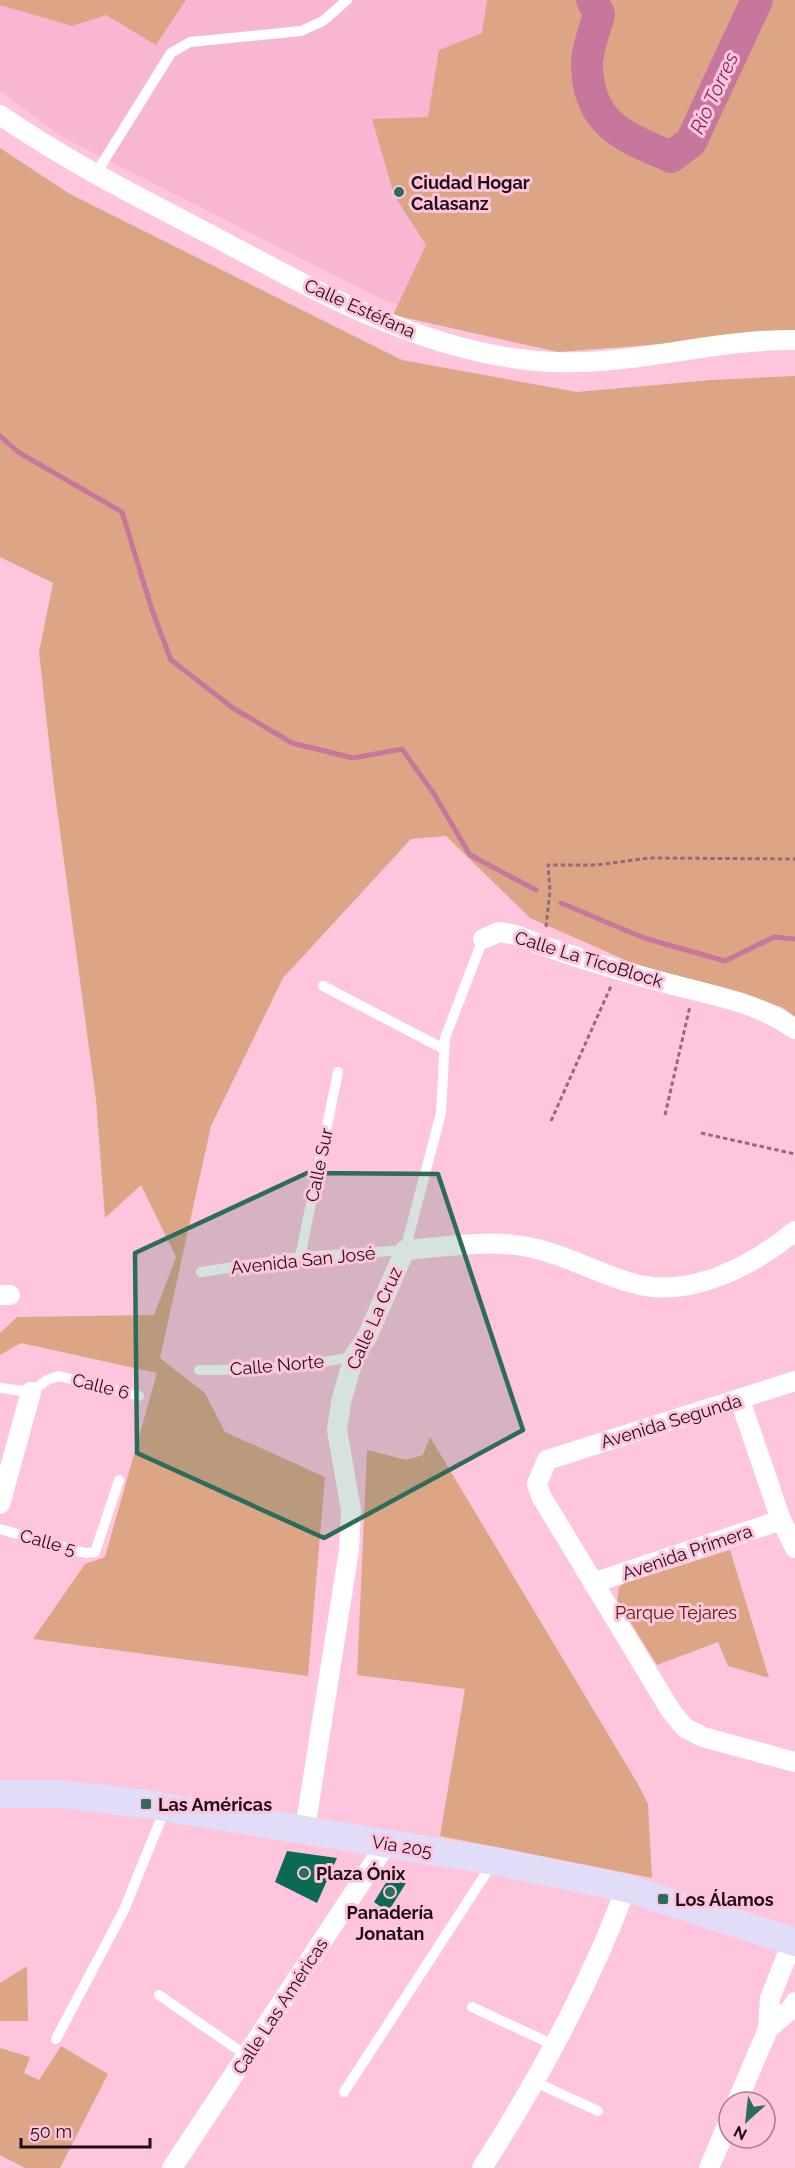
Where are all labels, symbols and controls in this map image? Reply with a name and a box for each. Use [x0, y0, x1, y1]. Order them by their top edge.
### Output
water label: Río Torres [685, 48, 744, 138]
place label: Ciudad Hogar Calasanz [411, 172, 530, 214]
marker: Ciudad Hogar Calasanz [392, 185, 406, 199]
street label: Calle Estéfana [301, 274, 419, 342]
street label: Calle La TicoBlock [512, 926, 666, 992]
street label: Calle Sur [301, 1125, 337, 1204]
street label: Avenida San José [230, 1242, 377, 1278]
street label: Calle La Cruz [342, 1263, 406, 1373]
street label: Calle Norte [229, 1350, 325, 1380]
street label: Calle 6 [70, 1369, 132, 1403]
street label: Avenida Segunda [598, 1390, 744, 1452]
street label: Avenida Primera [619, 1520, 755, 1584]
street label: Calle 5 [18, 1524, 78, 1560]
park label: Parque Tejares [615, 1602, 737, 1623]
place label: Las Américas [158, 1794, 272, 1815]
marker: Las Américas [139, 1797, 153, 1811]
street label: Vía 205 [370, 1831, 434, 1861]
place label: Plaza Ónix [316, 1862, 406, 1884]
marker: Plaza Ónix [297, 1866, 311, 1880]
marker: Panadería Jonatan [383, 1885, 397, 1899]
place label: Los Álamos [675, 1889, 774, 1910]
marker: Los Álamos [656, 1892, 670, 1906]
place label: Panadería Jonatan [347, 1902, 433, 1944]
street label: Calle Las Américas [228, 1934, 332, 2078]
north arrow [717, 2090, 777, 2150]
scale bar [21, 2111, 150, 2149]
text: 50 m [30, 2121, 72, 2142]
text: N [731, 2122, 750, 2144]

